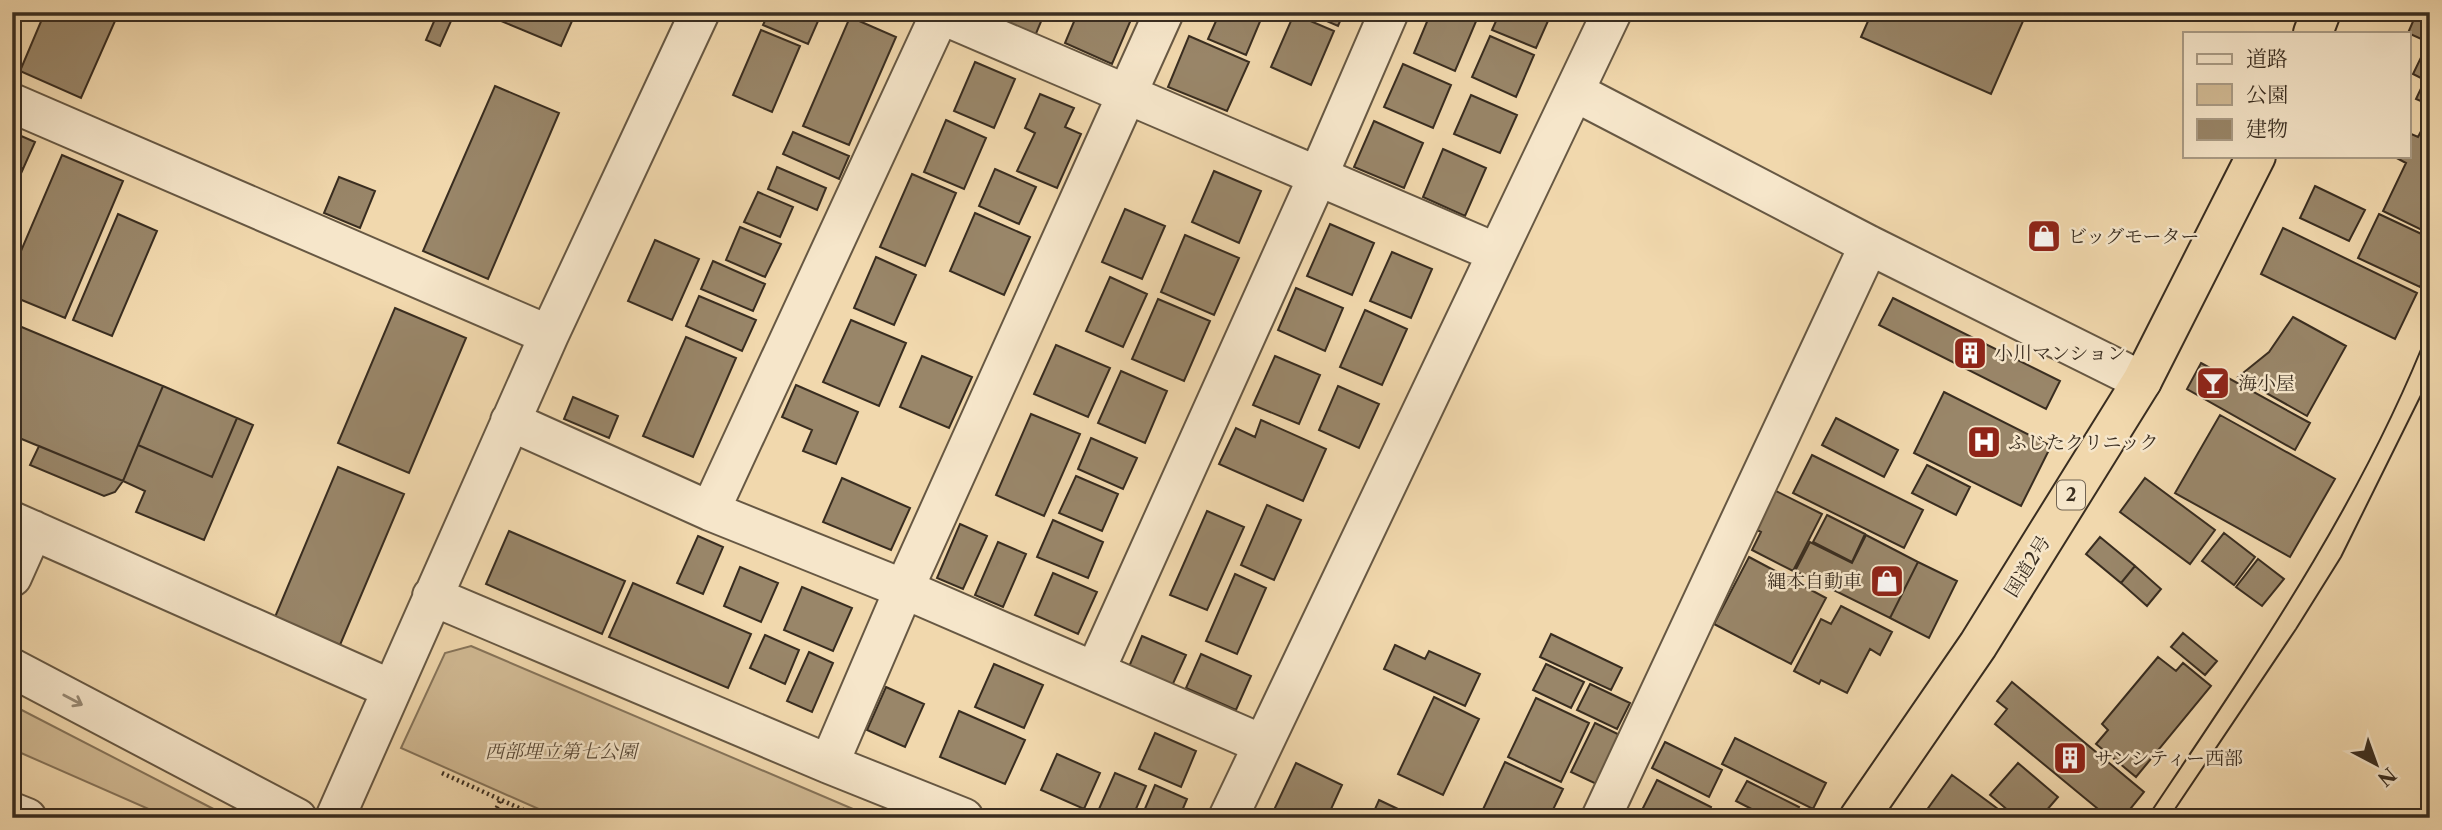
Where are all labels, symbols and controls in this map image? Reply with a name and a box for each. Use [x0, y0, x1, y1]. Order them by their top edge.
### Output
legend [2183, 32, 2410, 158]
text: 道路 [2246, 46, 2288, 71]
text: 公園 [2246, 82, 2288, 107]
text: 建物 [2246, 116, 2288, 141]
shop icon: ビッグモーター [2025, 217, 2063, 255]
place label: ビッグモーター [2068, 225, 2199, 248]
building icon: 小川マンション [1951, 334, 1989, 372]
place label: 小川マンション [1994, 342, 2126, 365]
bar icon: 海小屋 [2194, 364, 2232, 402]
place label: 海小屋 [2238, 372, 2295, 395]
hospital icon: ふじたクリニック [1965, 423, 2003, 461]
place label: ふじたクリニック [2008, 431, 2159, 454]
road number: 2 [2057, 480, 2085, 509]
street label: 国道2号 [2000, 531, 2055, 601]
shop icon: 縄本自動車 [1868, 562, 1906, 600]
place label: 縄本自動車 [1767, 570, 1862, 593]
one-way arrow [62, 694, 83, 707]
north arrow [2340, 728, 2410, 798]
building icon: サンシティー西部 [2051, 739, 2089, 777]
park label: 西部埋立第七公園 [485, 740, 640, 763]
place label: サンシティー西部 [2094, 747, 2243, 770]
text: N [2373, 762, 2401, 791]

